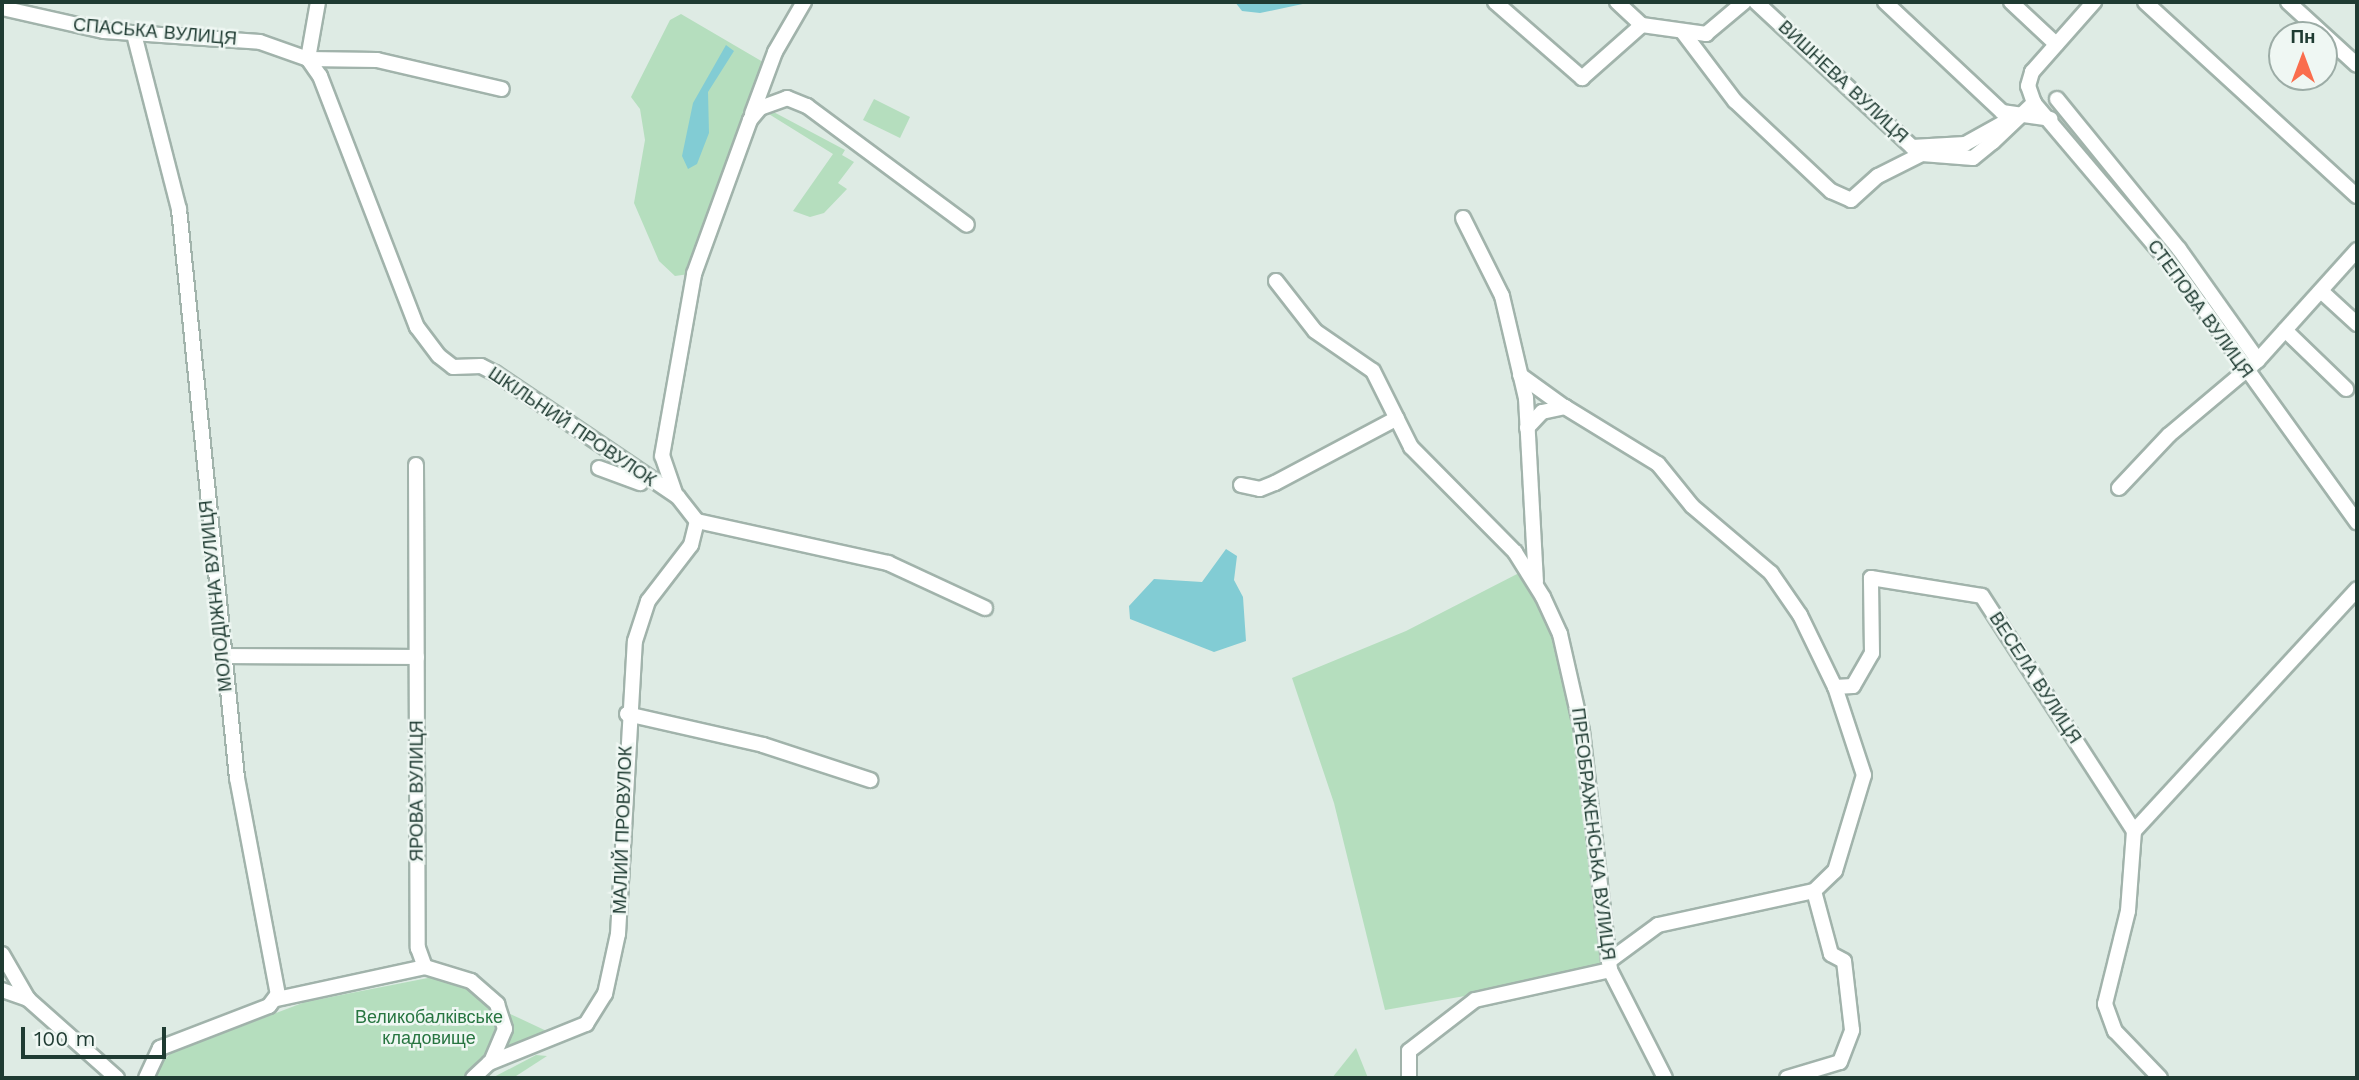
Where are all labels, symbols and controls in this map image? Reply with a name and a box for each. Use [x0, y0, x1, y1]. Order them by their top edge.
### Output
street label: СПАСЬКА ВУЛИЦЯ [72, 14, 238, 50]
street label: ВИШНЕВА ВУЛИЦЯ [1774, 16, 1912, 148]
north arrow [2268, 21, 2338, 91]
text: Пн [2290, 25, 2316, 48]
street label: СТЕПОВА ВУЛИЦЯ [2143, 236, 2257, 382]
street label: ШКІЛЬНИЙ ПРОВУЛОК [484, 363, 660, 491]
street label: МОЛОДІЖНА ВУЛИЦЯ [195, 499, 237, 693]
street label: ВЕСЕЛА ВУЛИЦЯ [1984, 608, 2086, 748]
street label: ПРЕОБРАЖЕНСЬКА ВУЛИЦЯ [1567, 707, 1619, 961]
street label: ЯРОВА ВУЛИЦЯ [406, 720, 428, 862]
street label: МАЛИЙ ПРОВУЛОК [609, 746, 637, 914]
park label: Великобалківське кладовище [355, 1007, 503, 1050]
scale bar [24, 1014, 170, 1058]
text: 100 m [34, 1026, 96, 1051]

